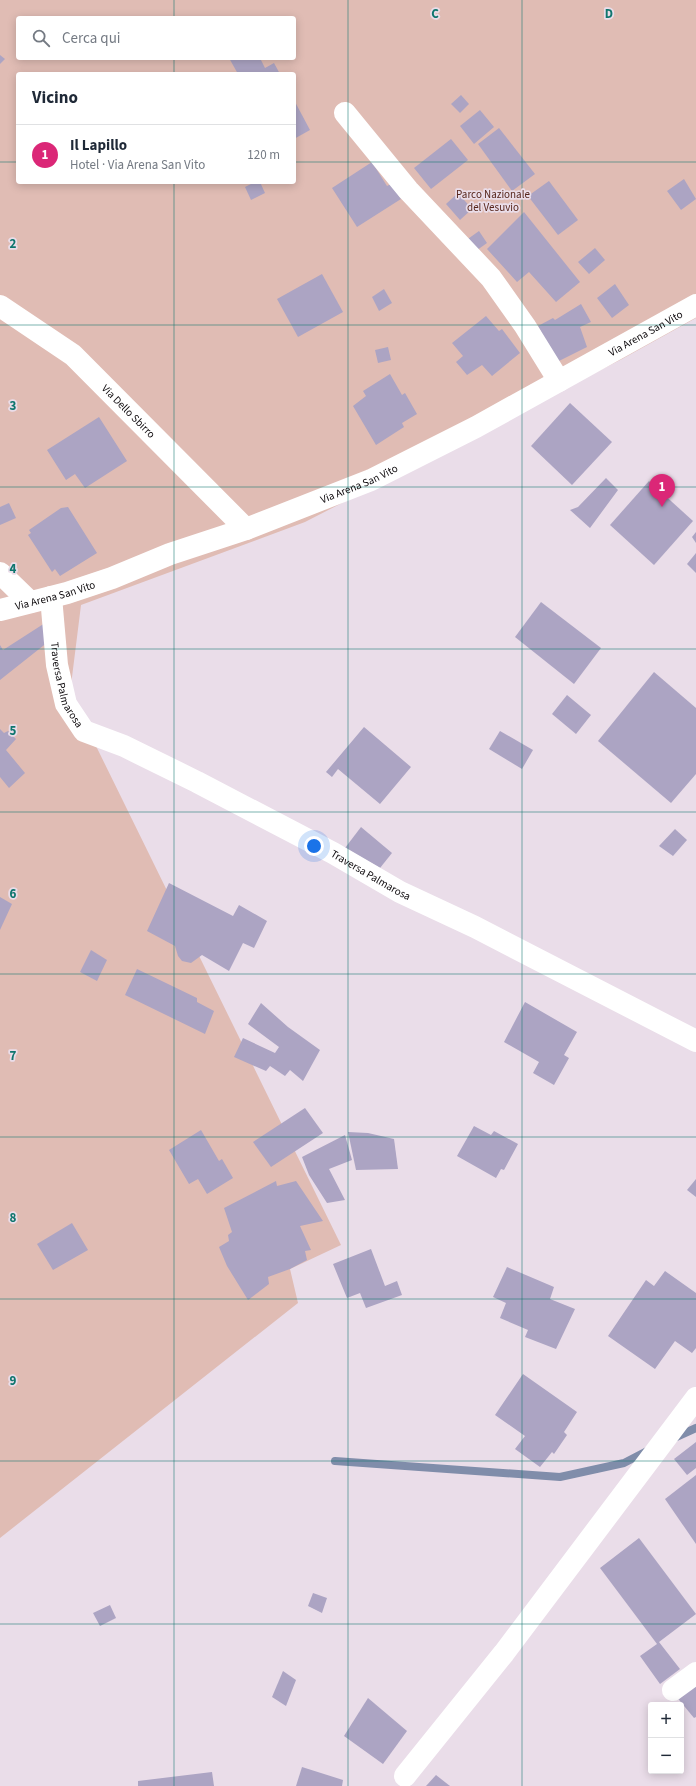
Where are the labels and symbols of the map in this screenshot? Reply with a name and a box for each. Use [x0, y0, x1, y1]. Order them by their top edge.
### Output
text: C [431, 5, 439, 23]
text: D [605, 5, 613, 23]
park label: Parco Nazionale del Vesuvio [456, 187, 530, 215]
text: 2 [10, 235, 17, 253]
street label: Via Arena San Vito [606, 307, 686, 360]
street label: Via Dello Sbirro [98, 381, 159, 442]
text: 3 [10, 397, 17, 415]
street label: Via Arena San Vito [318, 461, 400, 507]
pin: 1 [649, 474, 675, 507]
text: 4 [10, 560, 17, 578]
street label: Via Arena San Vito [13, 577, 97, 614]
street label: Traversa Palmarosa [47, 641, 87, 731]
text: 5 [10, 722, 17, 740]
your location [304, 836, 324, 856]
street label: Traversa Palmarosa [328, 846, 413, 904]
text: 6 [10, 885, 17, 903]
text: 7 [10, 1047, 17, 1065]
text: 8 [10, 1209, 17, 1227]
text: 9 [10, 1372, 17, 1390]

